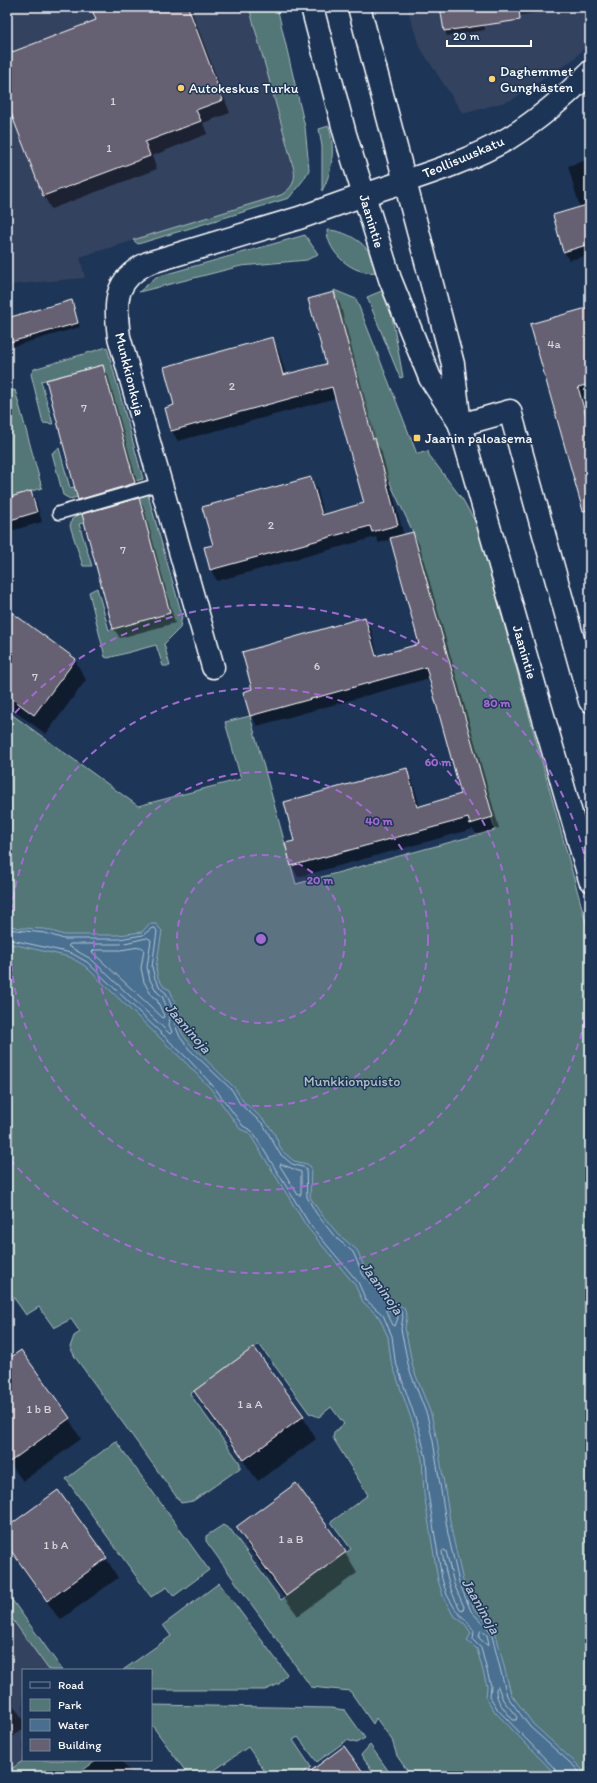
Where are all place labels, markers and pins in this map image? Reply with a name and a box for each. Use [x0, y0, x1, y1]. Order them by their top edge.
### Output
place label: Daghemmet Gunghästen [500, 63, 573, 96]
marker: Daghemmet Gunghästen [487, 74, 497, 84]
place label: Autokeskus Turku [189, 80, 299, 97]
marker: Autokeskus Turku [176, 83, 186, 93]
place label: Jaanin paloasema [425, 430, 533, 447]
marker: Jaanin paloasema [412, 433, 422, 443]
centre of rings [254, 932, 268, 946]

